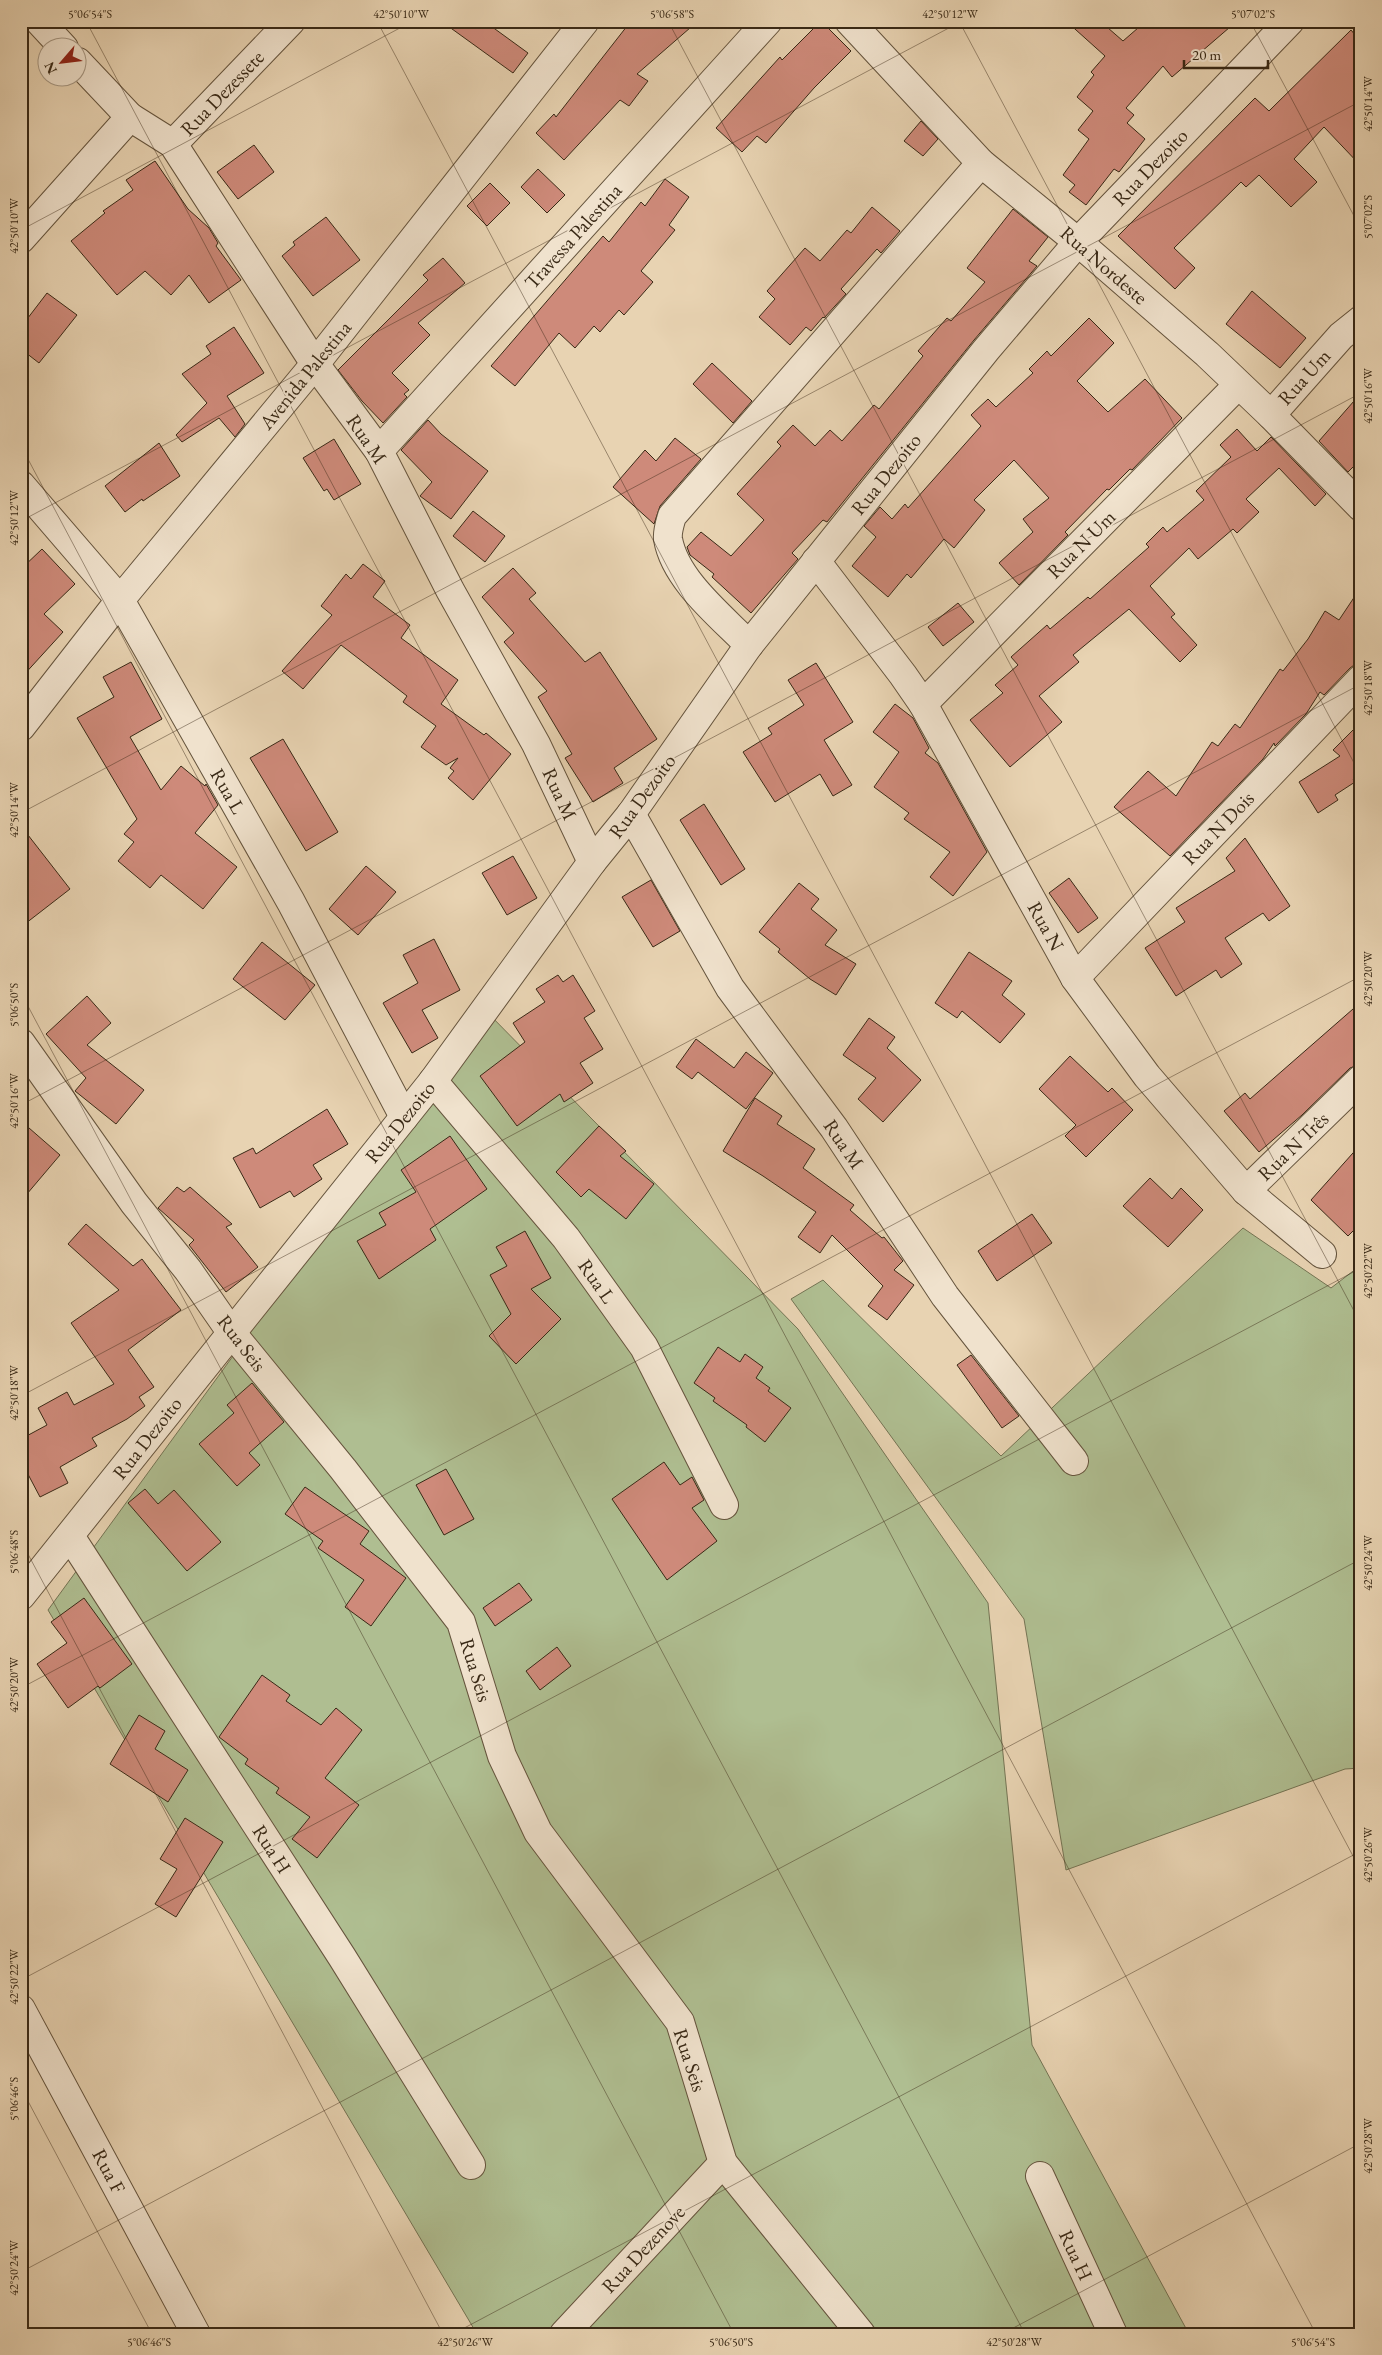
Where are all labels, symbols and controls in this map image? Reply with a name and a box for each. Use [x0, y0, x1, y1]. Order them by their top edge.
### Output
text: 5°06'54"S [68, 6, 113, 22]
text: 42°50'10"W [373, 6, 430, 22]
text: 5°06'58"S [650, 6, 695, 22]
text: 42°50'12"W [922, 6, 979, 22]
text: 5°07'02"S [1231, 6, 1276, 22]
north arrow [38, 38, 88, 88]
scale bar [1184, 38, 1268, 70]
street label: Rua Dezessete [175, 44, 270, 142]
text: 20 m [1192, 45, 1221, 64]
text: N [40, 58, 61, 77]
text: 42°50'14"W [1360, 75, 1376, 132]
street label: Rua Dezoito [1107, 123, 1194, 211]
street label: Travessa Palestina [519, 178, 627, 294]
text: 5°07'02"S [1360, 194, 1376, 239]
text: 42°50'10"W [6, 197, 22, 254]
street label: Rua Nordeste [1055, 220, 1153, 310]
street label: Avenida Palestina [252, 315, 357, 436]
street label: Rua Um [1272, 343, 1336, 411]
text: 42°50'16"W [1360, 367, 1376, 424]
street label: Rua M [341, 409, 393, 469]
street label: Rua Dezoito [845, 428, 927, 520]
text: 42°50'12"W [6, 489, 22, 546]
street label: Rua N Um [1041, 504, 1121, 584]
text: 42°50'18"W [1360, 659, 1376, 716]
street label: Rua Dezoito [603, 749, 681, 843]
street label: Rua L [205, 764, 252, 819]
street label: Rua M [537, 764, 583, 824]
text: 42°50'14"W [6, 781, 22, 838]
street label: Rua N Dois [1176, 786, 1260, 870]
street label: Rua N [1022, 897, 1070, 955]
text: 42°50'20"W [1360, 950, 1376, 1007]
text: 5°06'50"S [6, 982, 22, 1027]
text: 42°50'16"W [6, 1072, 22, 1129]
street label: Rua Dezoito [359, 1076, 441, 1168]
street label: Rua N Três [1252, 1106, 1334, 1186]
street label: Rua M [818, 1114, 870, 1174]
text: 42°50'22"W [1360, 1242, 1376, 1299]
street label: Rua L [572, 1254, 622, 1309]
street label: Rua Seis [212, 1309, 272, 1377]
text: 42°50'18"W [6, 1364, 22, 1421]
street label: Rua Dezoito [107, 1391, 188, 1485]
text: 5°06'48"S [6, 1529, 22, 1574]
text: 42°50'24"W [1360, 1534, 1376, 1591]
street label: Rua Seis [454, 1635, 498, 1705]
text: 42°50'20"W [6, 1656, 22, 1713]
street label: Rua H [247, 1820, 297, 1878]
text: 42°50'26"W [1360, 1826, 1376, 1883]
text: 42°50'22"W [6, 1948, 22, 2005]
street label: Rua Seis [668, 2025, 712, 2095]
text: 5°06'46"S [6, 2076, 22, 2121]
text: 42°50'28"W [1360, 2117, 1376, 2174]
street label: Rua F [86, 2144, 132, 2198]
street label: Rua Dezenove [596, 2199, 691, 2299]
street label: Rua H [1053, 2225, 1099, 2285]
text: 42°50'24"W [6, 2239, 22, 2296]
text: 5°06'46"S [127, 2334, 172, 2350]
text: 42°50'26"W [437, 2334, 494, 2350]
text: 5°06'50"S [709, 2334, 754, 2350]
text: 42°50'28"W [986, 2334, 1043, 2350]
text: 5°06'54"S [1291, 2334, 1336, 2350]

